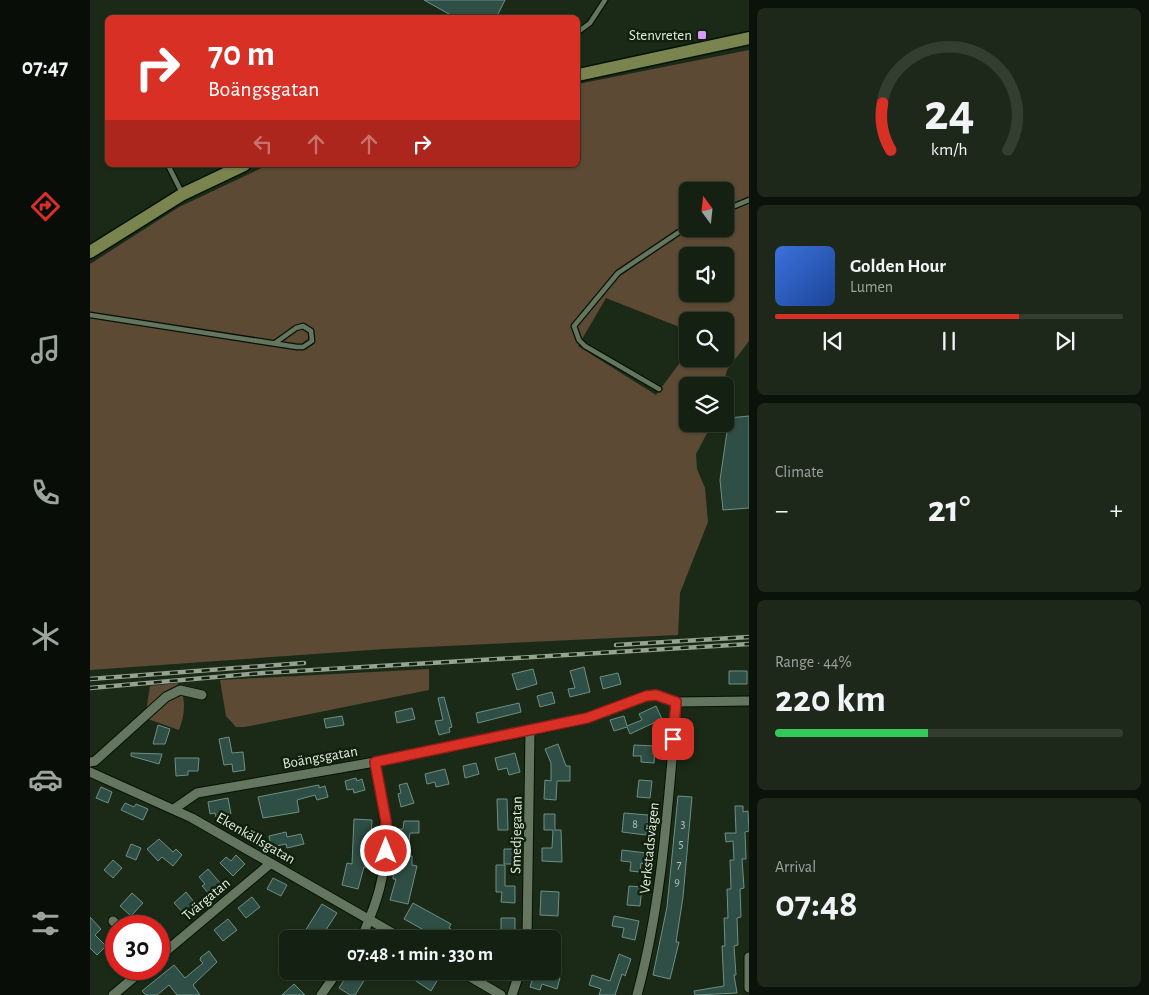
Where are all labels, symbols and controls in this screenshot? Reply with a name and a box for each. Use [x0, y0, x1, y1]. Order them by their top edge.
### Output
place label: Stenvreten [629, 28, 692, 43]
marker: Stenvreten [696, 29, 708, 41]
icon: right [125, 35, 190, 100]
text: 70 m [208, 37, 275, 72]
text: 07:47 [22, 56, 68, 78]
text: Boängsgatan [208, 78, 319, 100]
text: 24 [924, 87, 974, 139]
icon: left [249, 130, 277, 158]
icon: ahead [302, 130, 330, 158]
icon: ahead [355, 130, 383, 158]
icon: right [408, 130, 436, 158]
text: km/h [931, 141, 967, 159]
north arrow [679, 182, 734, 238]
map controls [679, 182, 734, 432]
icon: directions [28, 189, 63, 224]
button: sound [679, 247, 734, 302]
text: Golden Hour [850, 257, 946, 276]
text: Lumen [850, 279, 893, 295]
button: search [679, 312, 734, 367]
icon: previous [819, 327, 847, 355]
icon: pause [935, 327, 963, 355]
icon: next [1051, 327, 1079, 355]
icon: music [28, 332, 63, 367]
button: layers [679, 377, 734, 432]
text: Climate [775, 464, 824, 480]
icon: phone [28, 475, 63, 510]
text: 21° [928, 491, 970, 529]
text: − [775, 497, 788, 525]
text: + [1110, 497, 1123, 525]
icon: climate [28, 619, 63, 654]
text: Range · 44% [775, 654, 852, 670]
text: 220 km [775, 681, 886, 719]
pin [652, 718, 694, 760]
icon: arrive [659, 725, 687, 753]
street label: Boängsgatan [281, 744, 359, 771]
icon: car [28, 762, 63, 797]
street label: Smedjegatan [508, 796, 525, 874]
street label: Verkstadsvägen [637, 802, 662, 895]
street label: Ekenkällsgatan [214, 810, 298, 867]
house number: 8 [632, 818, 638, 830]
house number: 3 [681, 818, 686, 830]
position arrow [359, 824, 411, 876]
house number: 5 [678, 838, 684, 850]
house number: 7 [676, 858, 682, 870]
text: Arrival [775, 859, 816, 875]
street label: Tvärgatan [180, 875, 233, 924]
house number: 9 [674, 876, 680, 888]
text: 07:48 [775, 886, 858, 924]
icon: filters [28, 906, 63, 941]
speed limit sign: 30 [105, 915, 170, 980]
text: 07:48 · 1 min · 330 m [347, 945, 493, 964]

